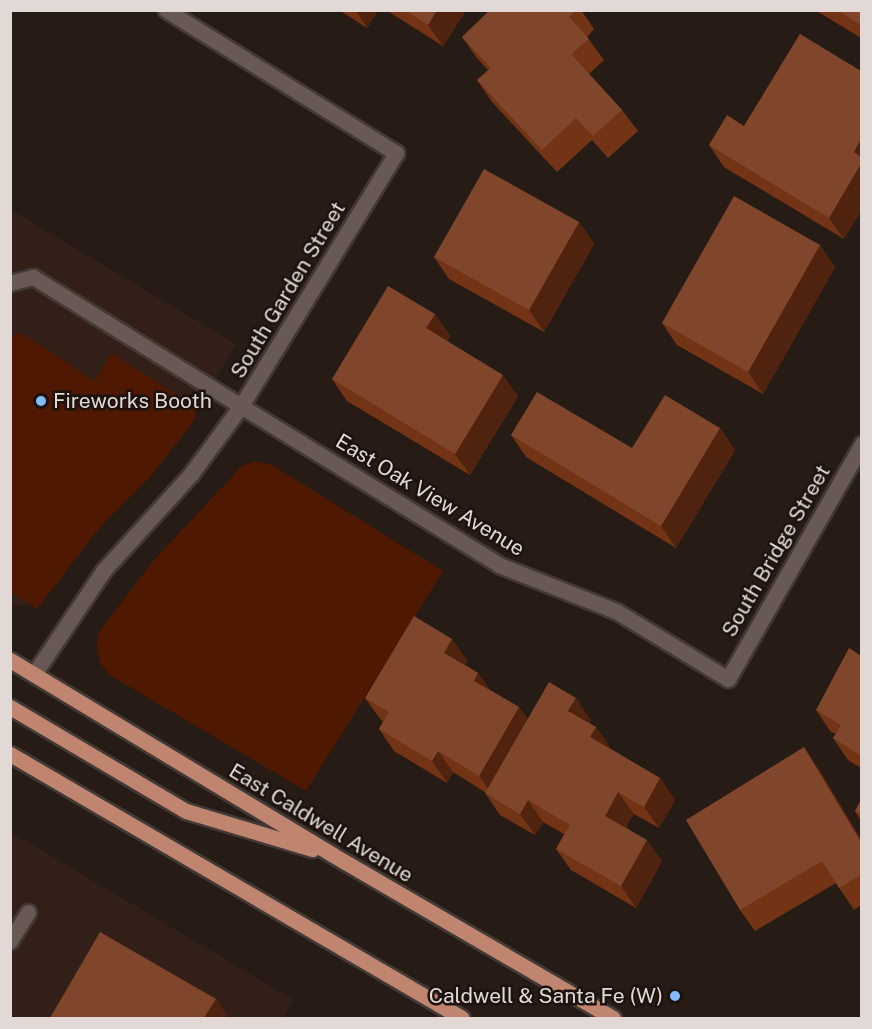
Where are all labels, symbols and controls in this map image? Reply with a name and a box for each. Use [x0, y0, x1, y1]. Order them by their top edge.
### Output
street label: South Garden Street [225, 197, 351, 383]
place label: Fireworks Booth [53, 388, 212, 414]
marker: Fireworks Booth [34, 394, 48, 408]
street label: East Oak View Avenue [331, 428, 529, 562]
street label: South Bridge Street [716, 460, 836, 642]
street label: East Caldwell Avenue [224, 758, 418, 888]
place label: Caldwell & Santa Fe (W) [429, 983, 663, 1009]
marker: Caldwell & Santa Fe (W) [668, 989, 682, 1003]

